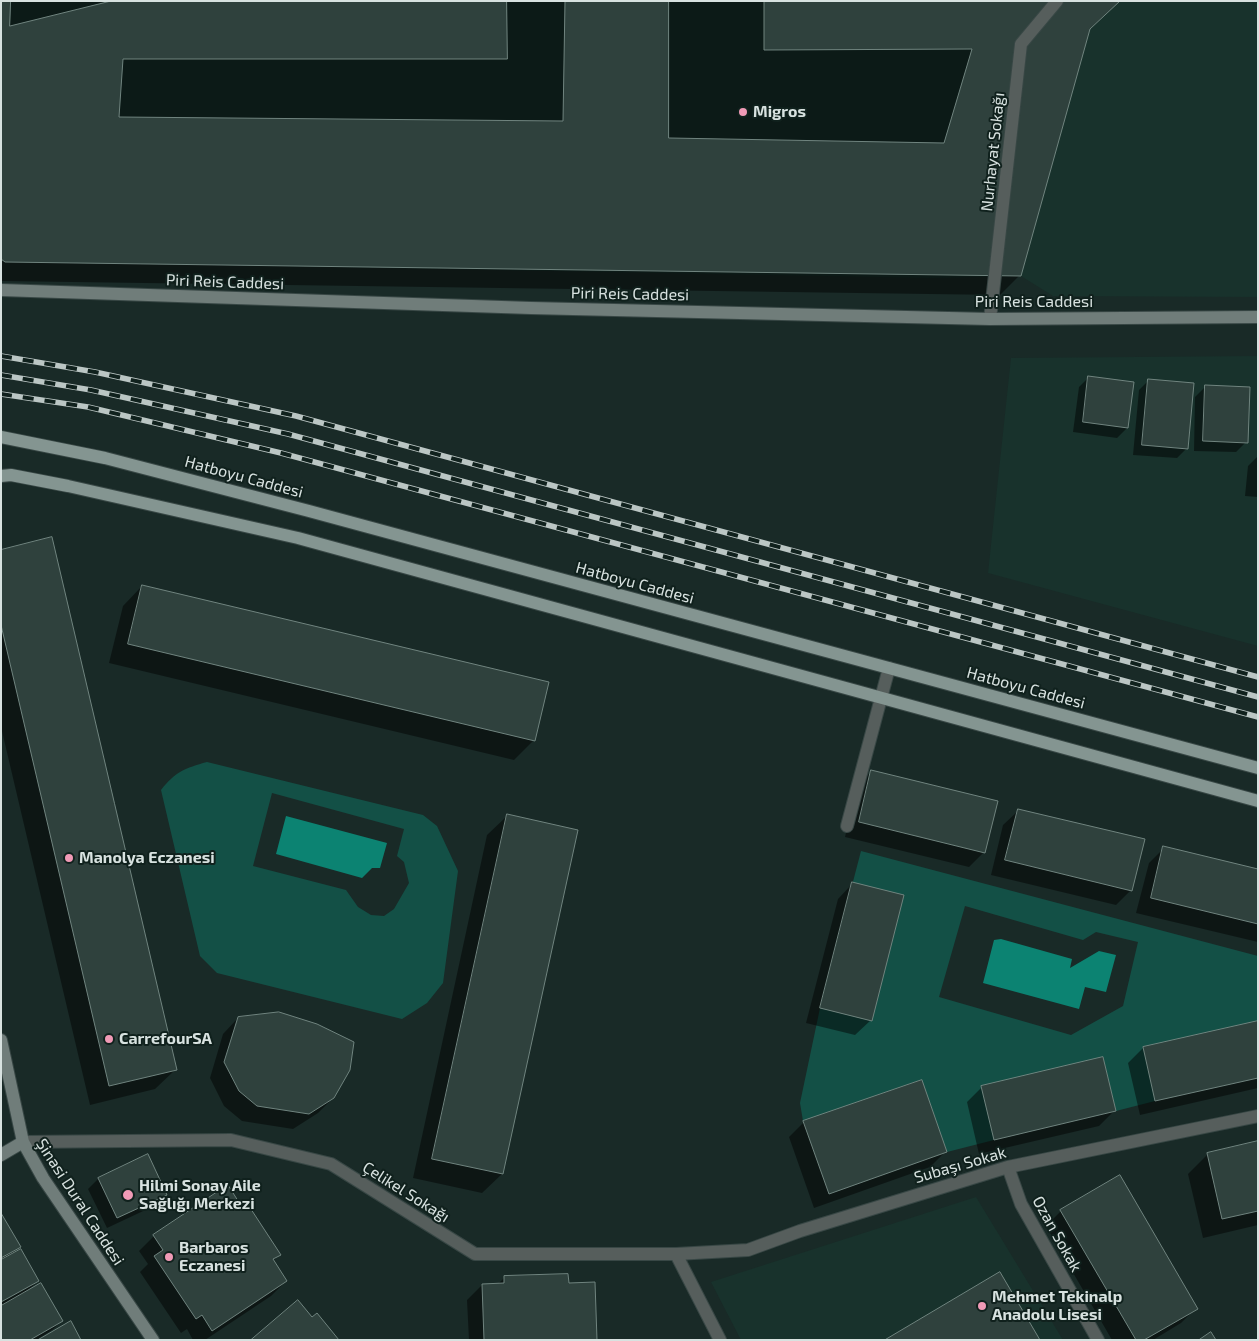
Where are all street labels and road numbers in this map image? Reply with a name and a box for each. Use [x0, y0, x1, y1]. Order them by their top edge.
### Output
street label: Nurhayat Sokağı [977, 92, 1009, 212]
street label: Piri Reis Caddesi [166, 270, 284, 294]
street label: Piri Reis Caddesi [571, 283, 689, 305]
street label: Piri Reis Caddesi [975, 292, 1093, 312]
street label: Hatboyu Caddesi [183, 452, 305, 502]
street label: Hatboyu Caddesi [574, 558, 696, 608]
street label: Hatboyu Caddesi [965, 663, 1087, 713]
street label: Şinasi Dural Caddesi [32, 1135, 128, 1269]
street label: Subaşı Sokak [912, 1143, 1008, 1187]
street label: Çelikel Sokağı [359, 1158, 453, 1226]
street label: Ozan Sokak [1028, 1193, 1086, 1275]

